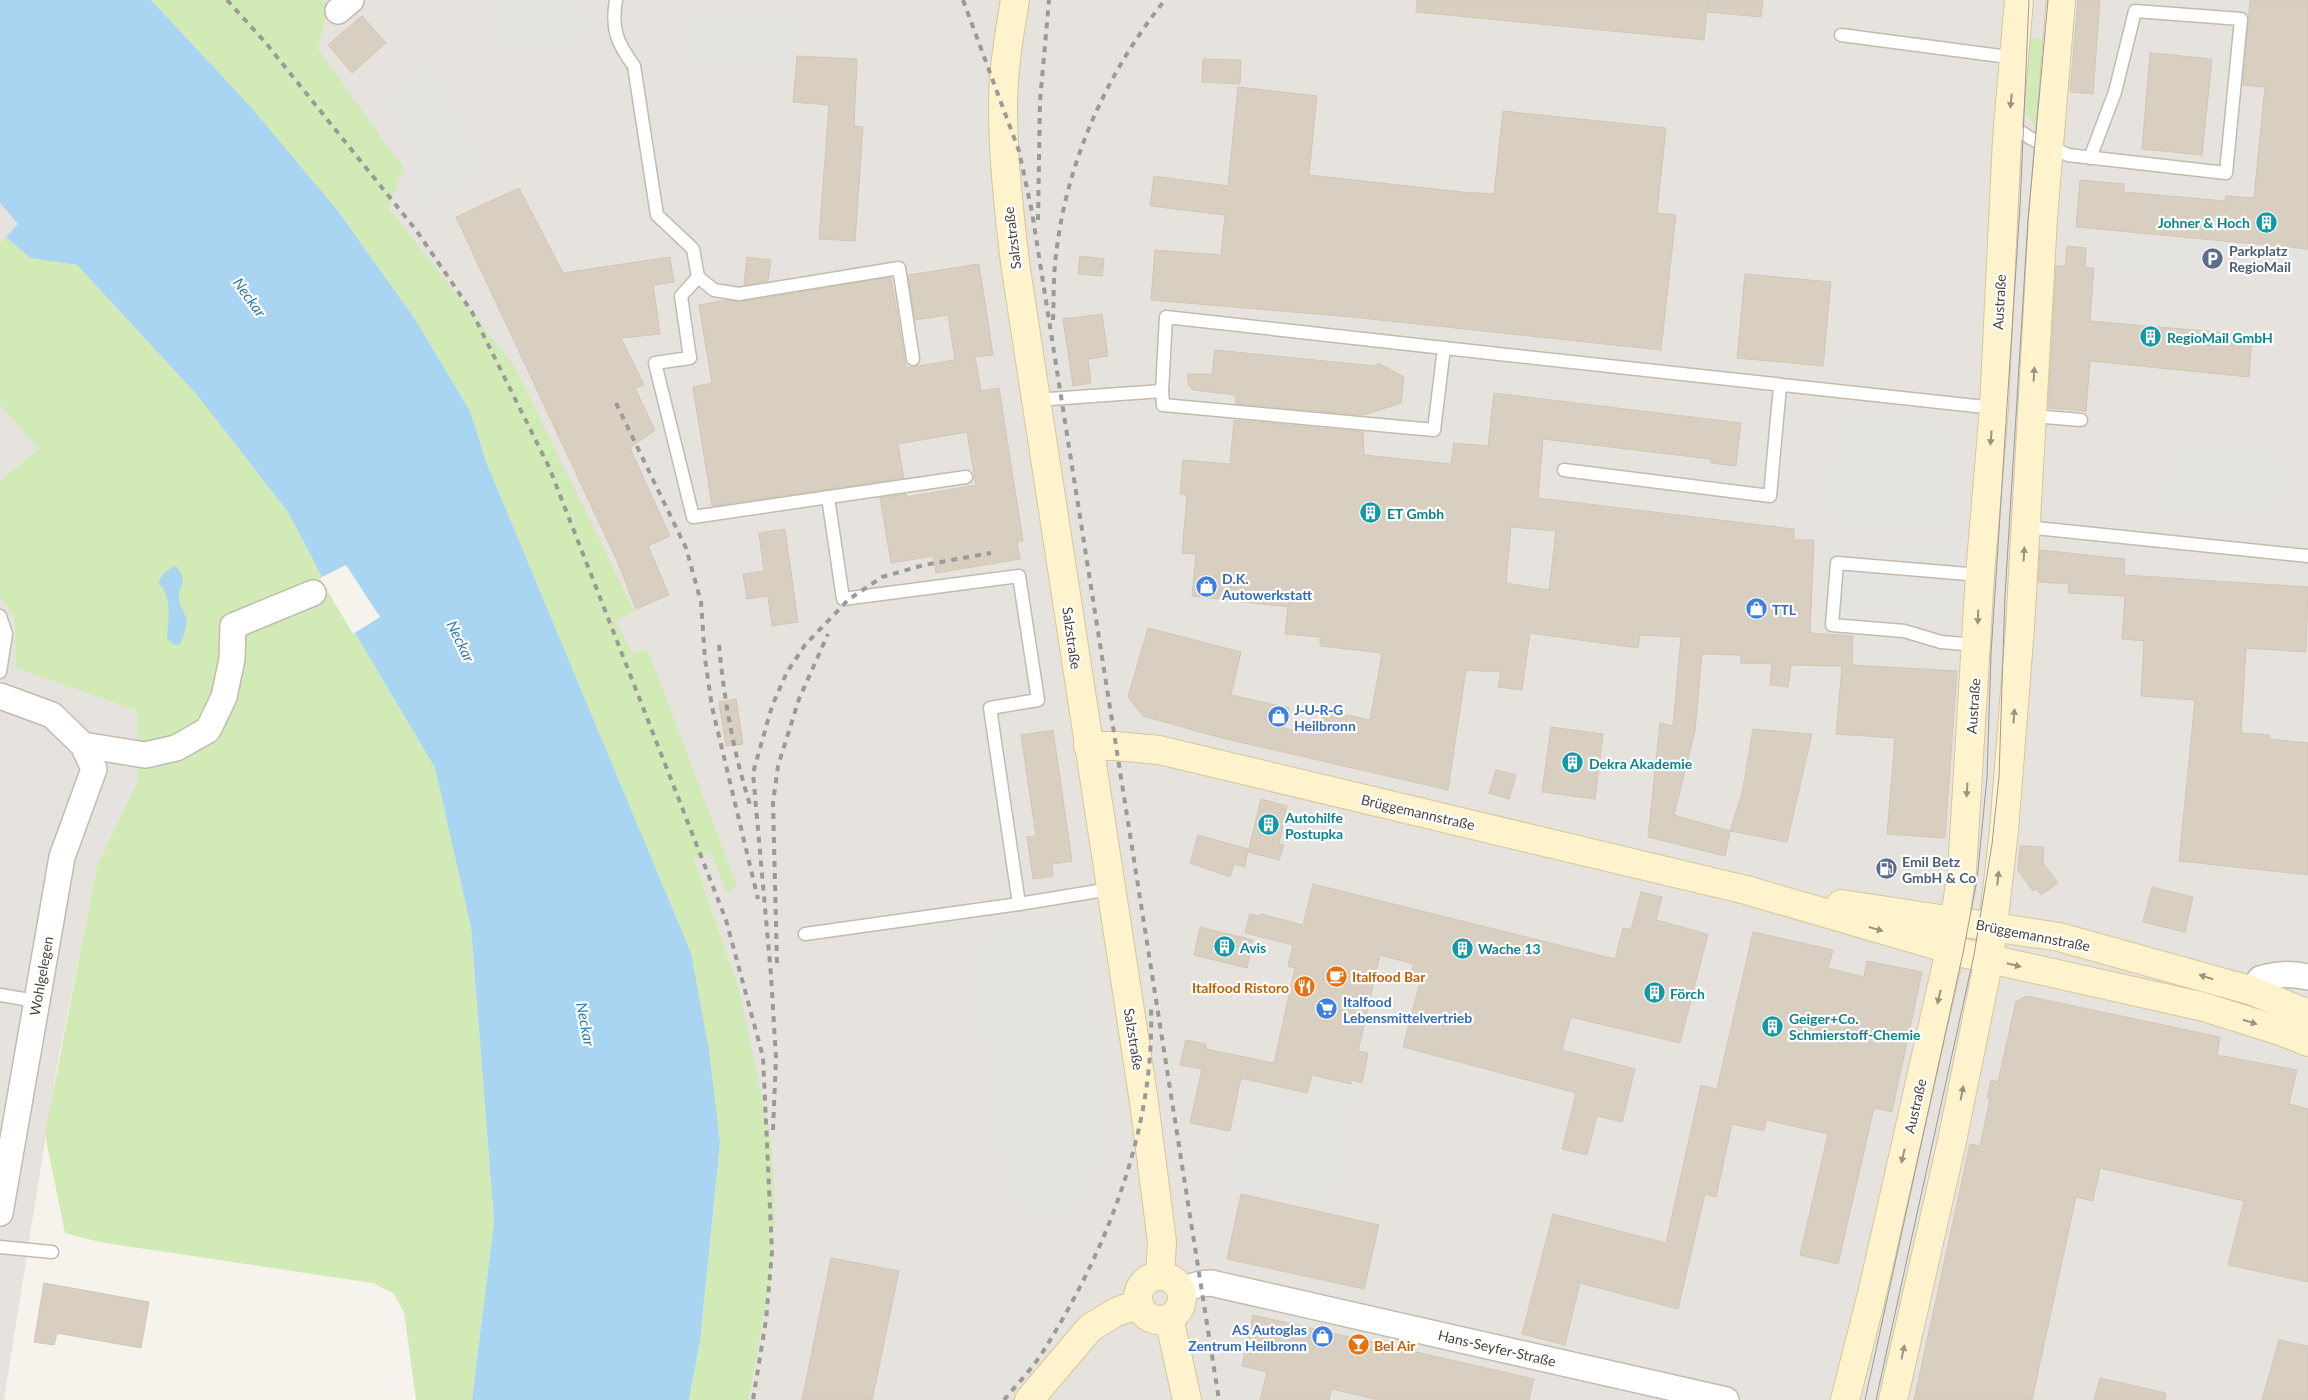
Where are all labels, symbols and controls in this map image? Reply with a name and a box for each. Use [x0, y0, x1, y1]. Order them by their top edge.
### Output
one-way arrow [2007, 93, 2015, 109]
street label: Salzstraße [1000, 206, 1024, 270]
building icon: Johner & Hoch [2254, 210, 2278, 234]
place label: Johner & Hoch [2158, 214, 2250, 231]
place label: Parkplatz RegioMail [2229, 242, 2291, 275]
parking icon: Parkplatz RegioMail [2201, 246, 2225, 270]
water label: Neckar [230, 274, 271, 321]
street label: Austraße [1989, 274, 2009, 330]
building icon: RegioMail GmbH [2139, 325, 2163, 349]
place label: RegioMail GmbH [2167, 329, 2273, 346]
one-way arrow [2031, 366, 2039, 382]
one-way arrow [1987, 430, 1995, 446]
building icon: ET Gmbh [1359, 501, 1383, 525]
place label: ET Gmbh [1387, 505, 1444, 522]
one-way arrow [2021, 545, 2029, 561]
place label: D.K. Autowerkstatt [1221, 570, 1312, 603]
shop icon: D.K. Autowerkstatt [1194, 574, 1218, 598]
shop icon: TTL [1744, 597, 1768, 621]
place label: TTL [1772, 601, 1797, 618]
street label: Salzstraße [1059, 606, 1085, 670]
one-way arrow [1974, 610, 1982, 626]
water label: Neckar [443, 617, 479, 665]
street label: Austraße [1963, 678, 1983, 734]
place label: J⁃U⁃R⁃G Heilbronn [1294, 701, 1356, 734]
shop icon: J⁃U⁃R⁃G Heilbronn [1266, 705, 1290, 729]
one-way arrow [2010, 707, 2018, 723]
building icon: Dekra Akademie [1561, 751, 1585, 775]
place label: Dekra Akademie [1589, 755, 1693, 772]
one-way arrow [1963, 782, 1971, 798]
street label: Brüggemannstraße [1359, 791, 1477, 833]
place label: Autohilfe Postupka [1284, 809, 1343, 842]
building icon: Autohilfe Postupka [1257, 813, 1281, 837]
place label: Emil Betz GmbH & Co [1902, 853, 1976, 886]
fuel station icon: Emil Betz GmbH & Co [1874, 857, 1898, 881]
one-way arrow [1994, 869, 2002, 885]
street label: Brüggemannstraße [1974, 916, 2092, 954]
one-way arrow [1869, 925, 1884, 933]
street label: Wohlgelegen [26, 935, 56, 1017]
building icon: Avis [1212, 935, 1236, 959]
building icon: Wache 13 [1450, 936, 1474, 960]
place label: Avis [1239, 939, 1266, 956]
place label: Wache 13 [1478, 940, 1541, 957]
one-way arrow [2007, 961, 2022, 969]
cafe icon: Italfood Bar [1324, 964, 1348, 988]
place label: Italfood Bar [1352, 968, 1426, 985]
one-way arrow [2199, 972, 2214, 980]
restaurant icon: Italfood Ristoro [1293, 975, 1317, 999]
place label: Italfood Ristoro [1192, 979, 1289, 996]
building icon: Förch [1642, 981, 1666, 1005]
place label: Förch [1670, 985, 1705, 1002]
one-way arrow [1935, 990, 1943, 1005]
place label: Italfood Lebensmittelvertrieb [1343, 993, 1472, 1026]
supermarket icon: Italfood Lebensmittelvertrieb [1315, 997, 1339, 1021]
water label: Neckar [573, 1001, 599, 1048]
street label: Salzstraße [1121, 1007, 1147, 1071]
place label: Geiger+Co. Schmierstoff-Chemie [1789, 1010, 1921, 1043]
building icon: Geiger+Co. Schmierstoff-Chemie [1761, 1014, 1785, 1038]
one-way arrow [2243, 1018, 2258, 1026]
street label: Austraße [1900, 1077, 1930, 1135]
one-way arrow [1958, 1085, 1966, 1101]
one-way arrow [1899, 1148, 1907, 1163]
place label: AS Autoglas Zentrum Heilbronn [1188, 1321, 1307, 1354]
shop icon: AS Autoglas Zentrum Heilbronn [1311, 1325, 1335, 1349]
street label: Hans-Seyfer-Straße [1436, 1326, 1558, 1370]
bar icon: Bel Air [1346, 1333, 1370, 1357]
place label: Bel Air [1374, 1337, 1416, 1354]
one-way arrow [1899, 1345, 1907, 1360]

